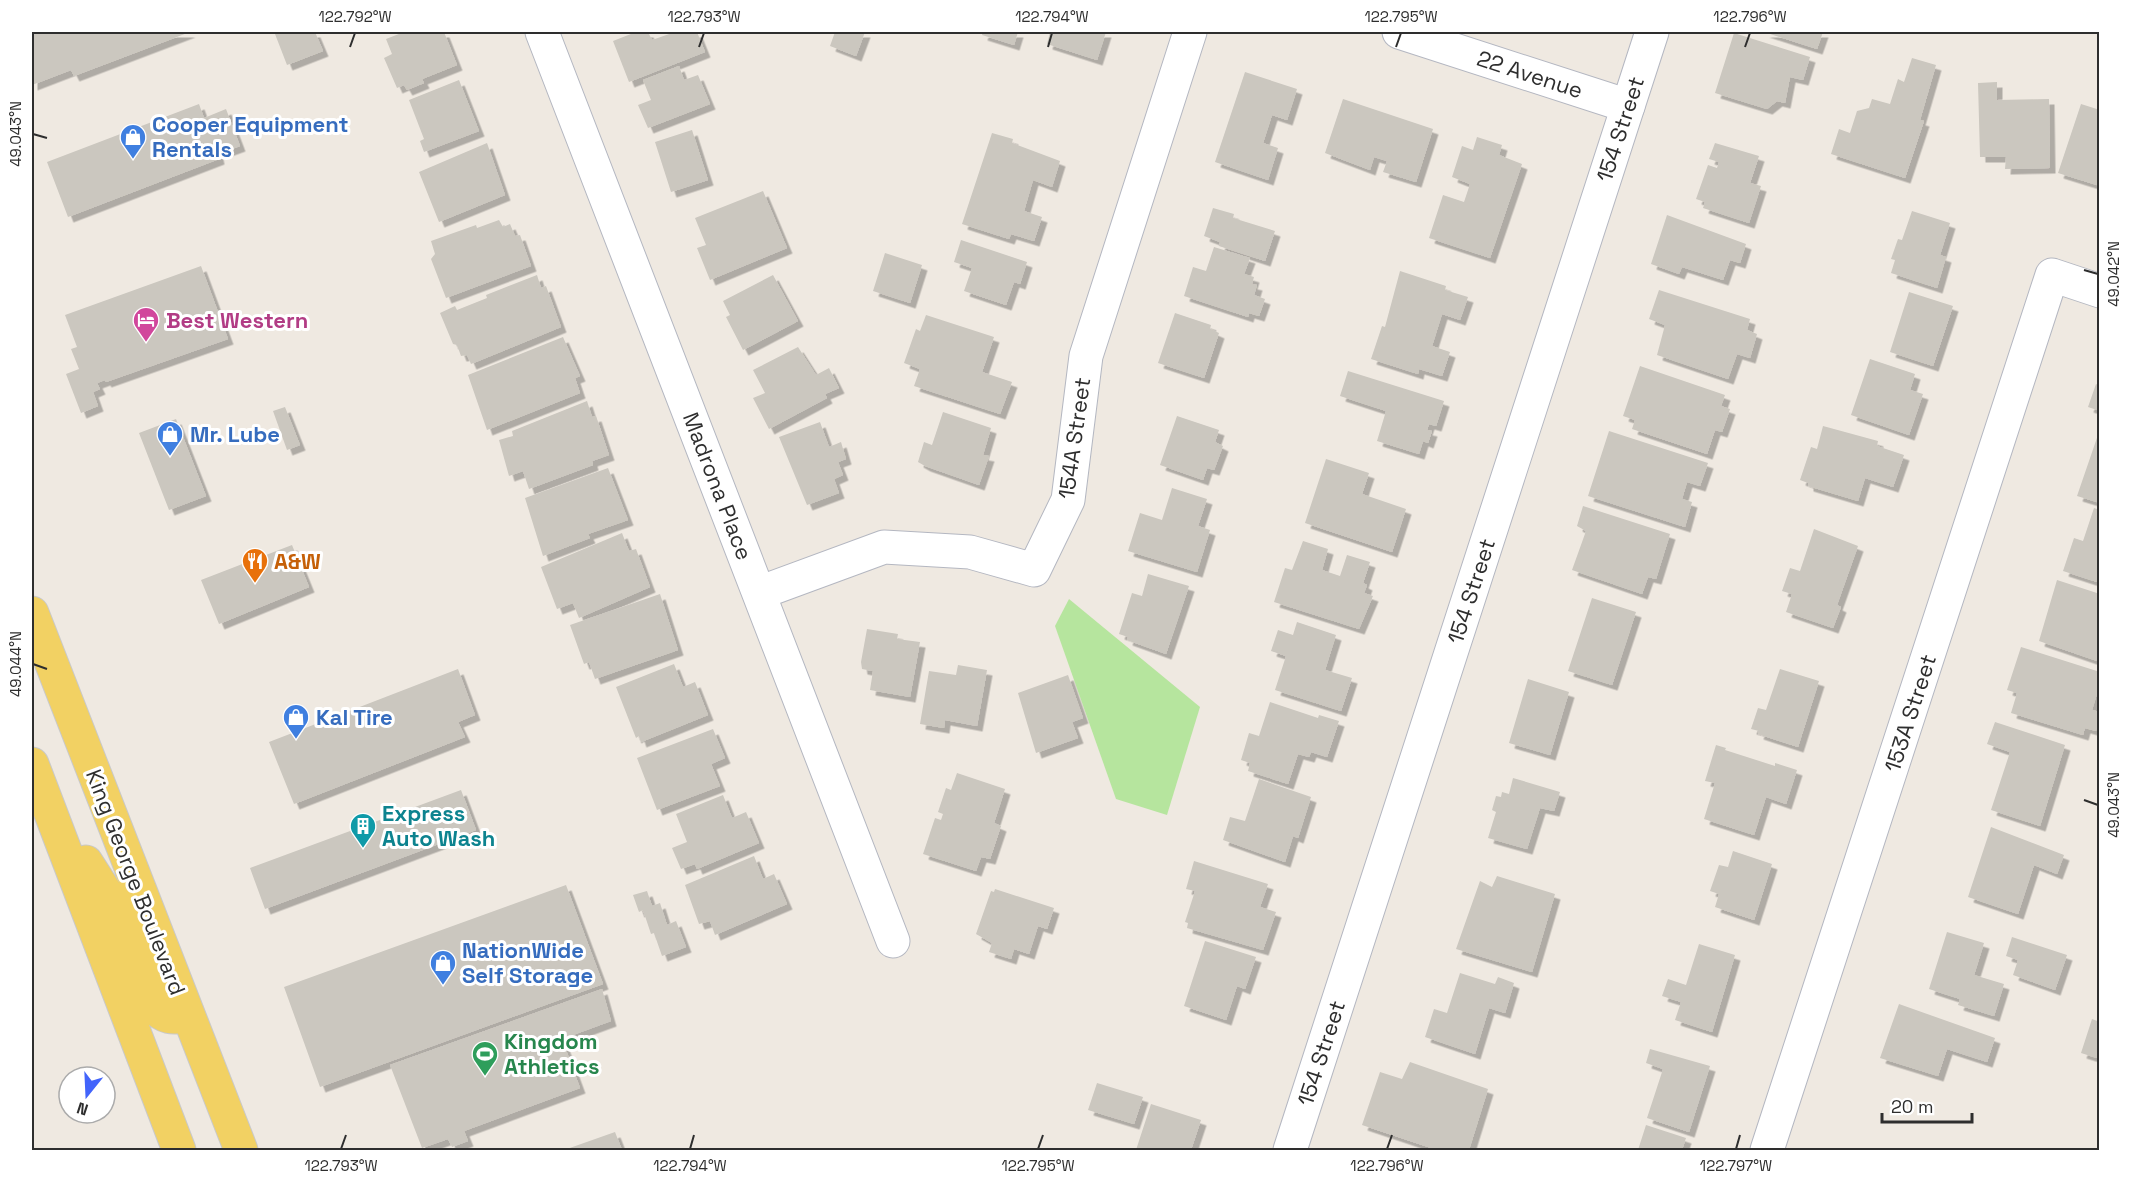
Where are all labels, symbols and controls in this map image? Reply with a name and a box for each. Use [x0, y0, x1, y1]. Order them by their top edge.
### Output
text: 122.792°W [318, 7, 392, 26]
text: 122.793°W [667, 7, 741, 26]
text: 122.794°W [1015, 7, 1089, 26]
text: 122.795°W [1364, 7, 1438, 26]
text: 122.796°W [1713, 7, 1787, 26]
street label: 22 Avenue [1474, 44, 1586, 104]
street label: 154 Street [1590, 73, 1650, 185]
text: 49.043°N [6, 101, 25, 167]
place label: Cooper Equipment Rentals [152, 110, 349, 163]
shop icon: Cooper Equipment Rentals [118, 122, 148, 160]
text: 49.042°N [2104, 241, 2123, 307]
hotel icon: Best Western [131, 305, 161, 343]
place label: Best Western [166, 306, 308, 334]
street label: 154A Street [1052, 375, 1096, 501]
street label: Madrona Place [677, 408, 759, 564]
shop icon: Mr. Lube [155, 419, 185, 457]
place label: Mr. Lube [190, 420, 280, 448]
street label: 154 Street [1441, 535, 1501, 647]
restaurant icon: A&W [240, 546, 270, 584]
place label: A&W [274, 547, 321, 575]
text: 49.044°N [6, 631, 25, 697]
street label: 153A Street [1878, 651, 1942, 775]
shop icon: Kal Tire [281, 702, 311, 740]
place label: Kal Tire [316, 703, 393, 731]
street label: King George Boulevard [80, 765, 192, 999]
text: 49.043°N [2104, 772, 2123, 838]
place label: Express Auto Wash [382, 799, 495, 852]
building icon: Express Auto Wash [348, 811, 378, 849]
place label: NationWide Self Storage [462, 936, 593, 989]
shop icon: NationWide Self Storage [428, 948, 458, 986]
street label: 154 Street [1291, 997, 1351, 1109]
place label: Kingdom Athletics [504, 1027, 599, 1080]
sports icon: Kingdom Athletics [470, 1039, 500, 1077]
north arrow [57, 1065, 117, 1125]
scale bar [1882, 1086, 1972, 1124]
text: 20 m [1891, 1095, 1934, 1118]
text: N [74, 1097, 91, 1120]
text: 122.793°W [304, 1156, 378, 1175]
text: 122.794°W [653, 1156, 727, 1175]
text: 122.795°W [1001, 1156, 1075, 1175]
text: 122.796°W [1350, 1156, 1424, 1175]
text: 122.797°W [1700, 1156, 1772, 1175]

